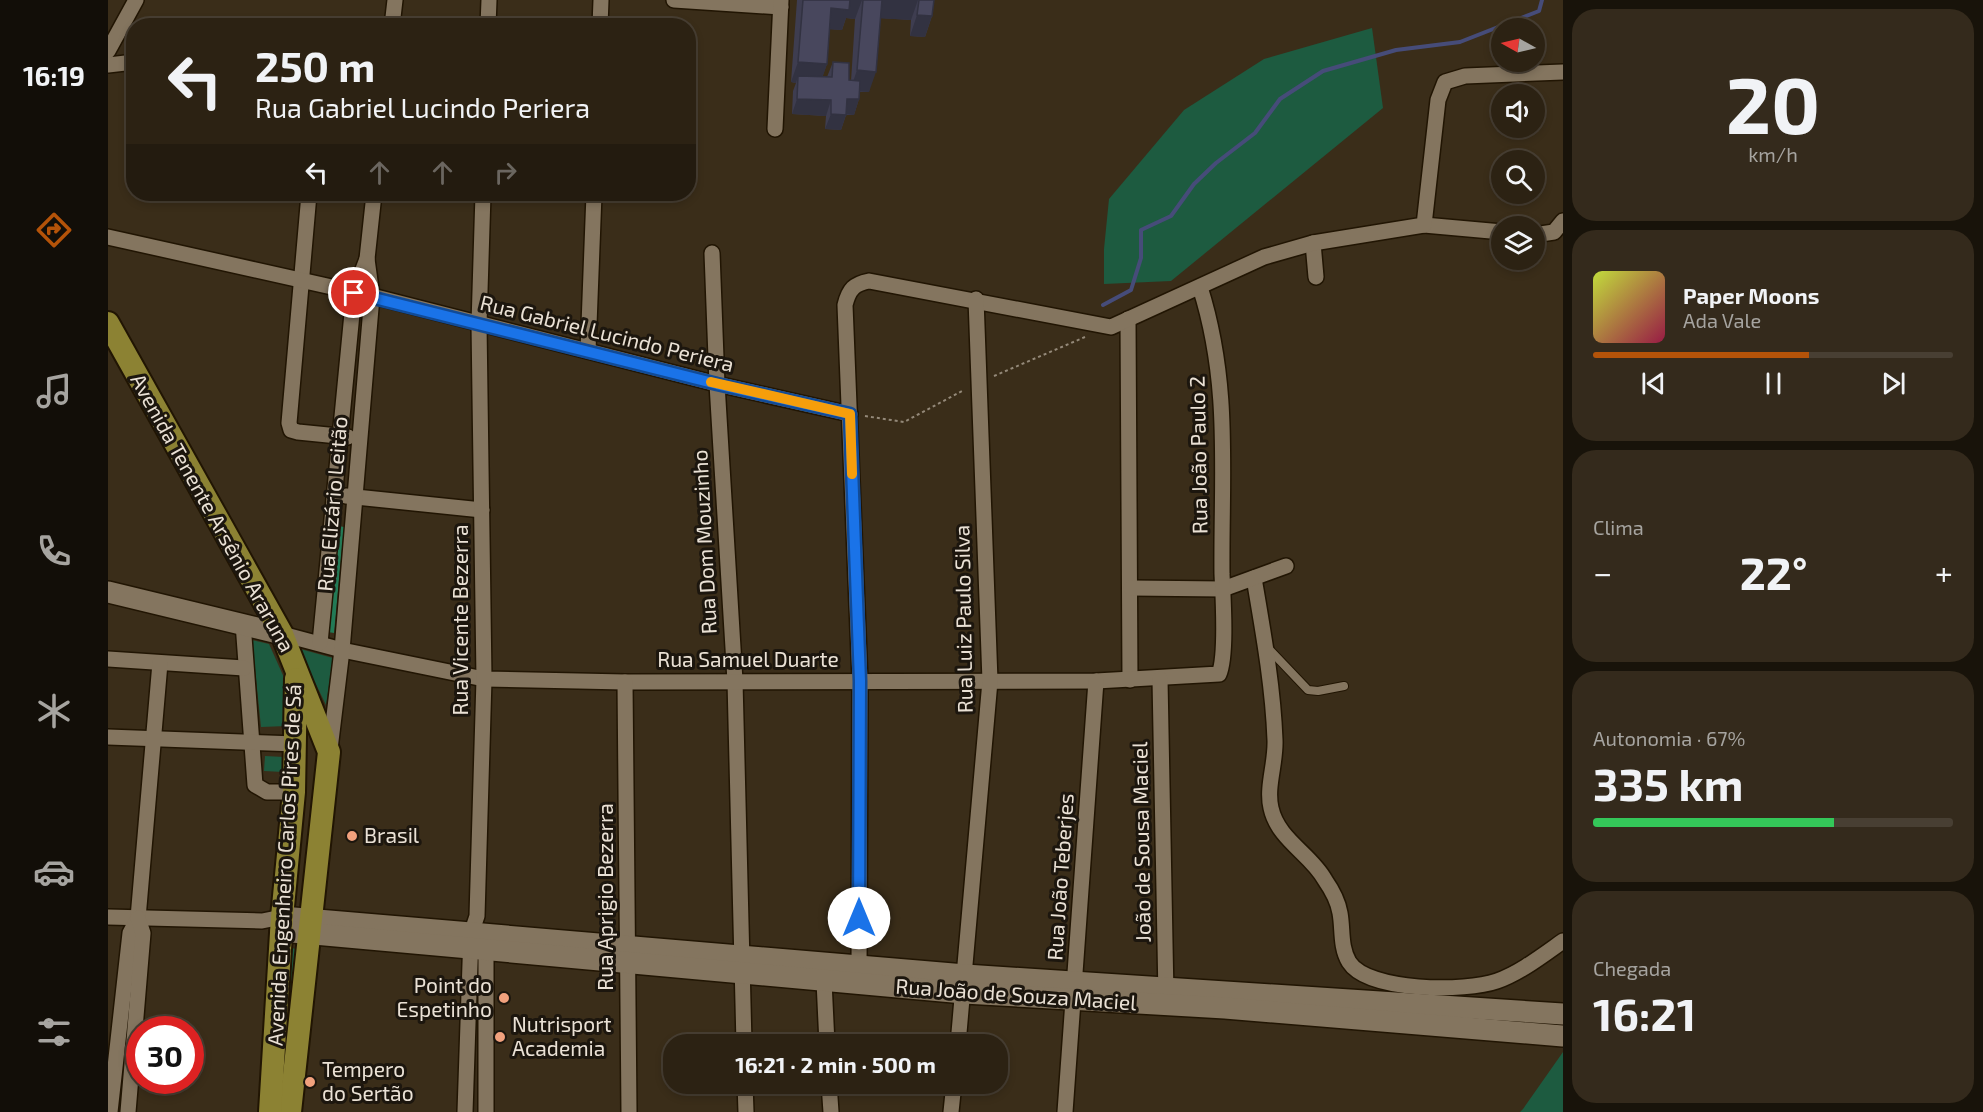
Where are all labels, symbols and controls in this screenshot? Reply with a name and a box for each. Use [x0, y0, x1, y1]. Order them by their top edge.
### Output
north arrow [1491, 18, 1545, 72]
map controls [1491, 18, 1545, 270]
text: 250 m [255, 40, 375, 90]
icon: left [156, 42, 234, 120]
text: 20 [1726, 56, 1820, 150]
text: 16:19 [23, 59, 85, 91]
button: sound [1491, 84, 1545, 138]
text: Rua Gabriel Lucindo Periera [255, 91, 590, 123]
text: km/h [1748, 142, 1798, 166]
button: search [1491, 150, 1545, 204]
icon: left [300, 156, 333, 189]
icon: ahead [363, 156, 396, 189]
icon: ahead [426, 156, 459, 189]
icon: right [489, 156, 522, 189]
icon: directions [33, 209, 75, 251]
button: layers [1491, 216, 1545, 270]
pin [328, 267, 379, 318]
icon: arrive [337, 276, 370, 309]
text: Paper Moons [1683, 282, 1819, 308]
street label: Rua Gabriel Lucindo Periera [478, 289, 737, 376]
text: Ada Vale [1683, 308, 1761, 332]
icon: previous [1637, 367, 1670, 400]
icon: pause [1757, 367, 1790, 400]
icon: next [1877, 367, 1910, 400]
street label: Avenida Tenente Arsênio Araruna [126, 369, 300, 656]
icon: music [33, 370, 75, 412]
street label: Rua João Paulo 2 [1184, 376, 1211, 534]
street label: Rua Elizário Leitão [311, 415, 352, 592]
street label: Rua Dom Mouzinho [686, 449, 721, 635]
text: Clima [1593, 515, 1644, 539]
street label: Rua Vicente Bezerra [447, 525, 472, 715]
street label: Rua Luiz Paulo Silva [948, 525, 977, 713]
icon: phone [33, 530, 75, 572]
text: 22° [1740, 545, 1807, 599]
text: − [1593, 552, 1612, 592]
text: + [1935, 552, 1953, 592]
street label: Rua Samuel Duarte [657, 646, 839, 671]
street label: Avenida Engenheiro Carlos Pires de Sá [262, 683, 305, 1046]
icon: climate [33, 690, 75, 732]
text: Autonomia · 67% [1593, 726, 1745, 750]
street label: João de Sousa Maciel [1126, 741, 1155, 943]
text: 335 km [1593, 756, 1743, 810]
street label: Rua João Teberjes [1041, 792, 1079, 961]
street label: Rua Aprigio Bezerra [592, 803, 617, 991]
place label: Brasil [364, 822, 420, 847]
marker: Brasil [345, 829, 359, 843]
icon: car [33, 851, 75, 893]
position arrow [827, 886, 891, 950]
text: Chegada [1593, 956, 1671, 980]
place label: Point do Espetinho [397, 972, 492, 1021]
street label: Rua João de Souza Maciel [895, 973, 1138, 1014]
text: 16:21 [1593, 986, 1696, 1040]
marker: Point do Espetinho [497, 991, 511, 1005]
icon: filters [33, 1011, 75, 1053]
place label: Nutrisport Academia [512, 1011, 612, 1060]
speed limit sign: 30 [126, 1016, 204, 1094]
marker: Nutrisport Academia [493, 1030, 507, 1044]
text: 16:21 · 2 min · 500 m [735, 1051, 936, 1077]
place label: Tempero do Sertão [322, 1056, 414, 1105]
marker: Tempero do Sertão [303, 1075, 317, 1089]

